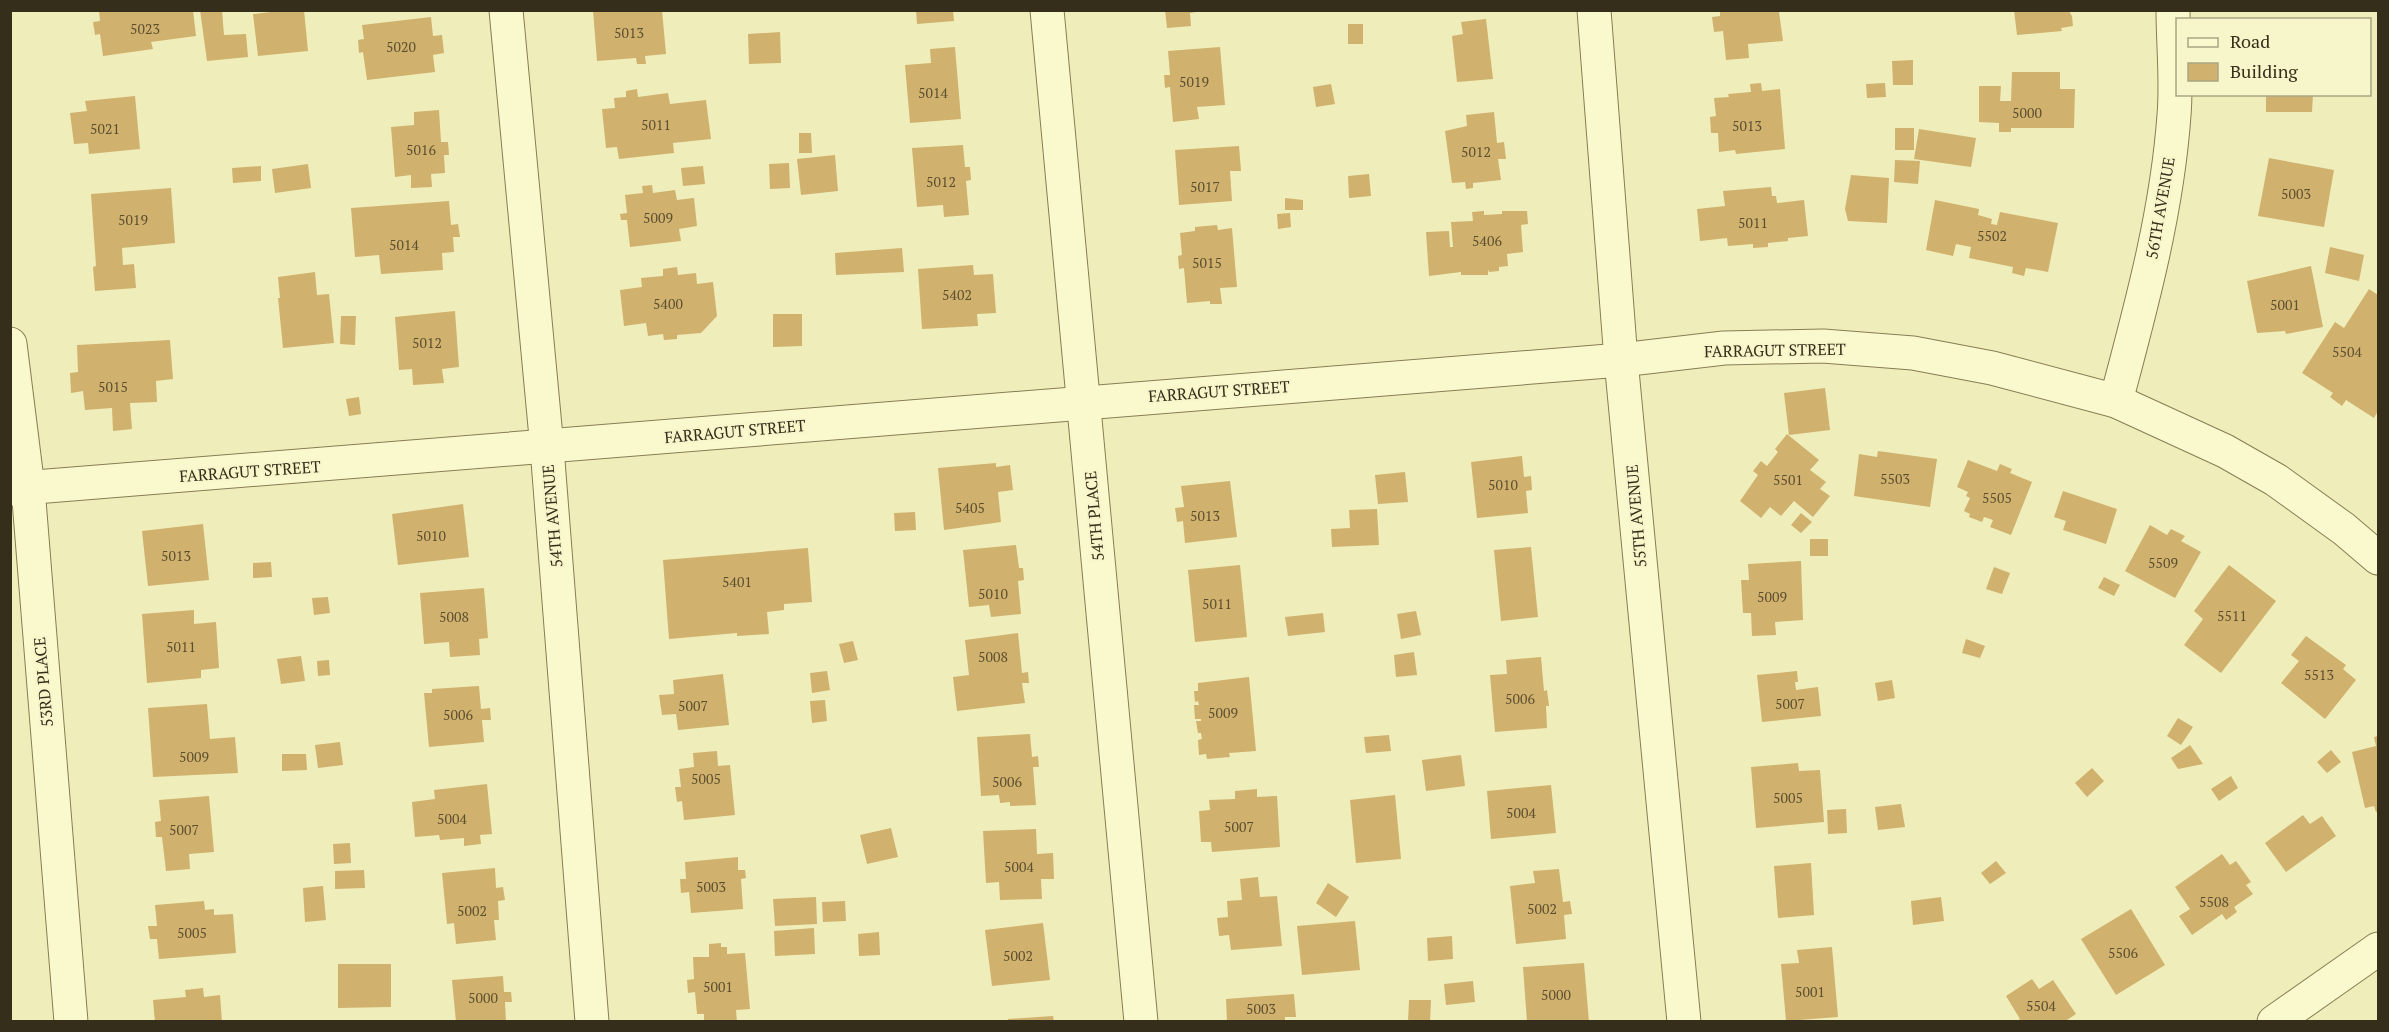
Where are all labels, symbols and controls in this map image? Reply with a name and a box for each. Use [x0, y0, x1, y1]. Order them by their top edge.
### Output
legend [2176, 18, 2371, 96]
house number: 5023 [130, 19, 160, 38]
house number: 5013 [614, 23, 644, 42]
text: Road [2230, 29, 2270, 53]
house number: 5020 [386, 37, 416, 56]
text: Building [2230, 59, 2298, 83]
house number: 5019 [1179, 72, 1209, 91]
house number: 5014 [918, 83, 948, 102]
house number: 5000 [2012, 103, 2042, 122]
house number: 5011 [641, 115, 671, 134]
house number: 5013 [1732, 116, 1762, 135]
house number: 5021 [90, 119, 120, 138]
house number: 5016 [406, 140, 436, 159]
house number: 5012 [1461, 142, 1491, 161]
street label: 56TH AVENUE [2140, 155, 2180, 261]
house number: 5012 [926, 172, 956, 191]
house number: 5017 [1190, 177, 1220, 196]
house number: 5003 [2281, 184, 2311, 203]
house number: 5009 [643, 208, 673, 227]
house number: 5019 [118, 210, 148, 229]
house number: 5011 [1738, 213, 1768, 232]
house number: 5502 [1977, 226, 2007, 245]
house number: 5406 [1472, 231, 1502, 250]
house number: 5014 [389, 235, 419, 254]
house number: 5015 [1192, 253, 1222, 272]
house number: 5402 [942, 285, 972, 304]
house number: 5400 [653, 294, 683, 313]
house number: 5001 [2270, 295, 2300, 314]
house number: 5012 [412, 333, 442, 352]
street label: FARRAGUT STREET [1704, 338, 1846, 362]
house number: 5504 [2332, 342, 2362, 361]
street label: FARRAGUT STREET [1148, 375, 1291, 407]
house number: 5015 [98, 377, 128, 396]
street label: FARRAGUT STREET [663, 414, 807, 448]
street label: FARRAGUT STREET [179, 455, 322, 487]
street label: 54TH AVENUE [537, 463, 567, 569]
street label: 55TH AVENUE [1621, 463, 1651, 569]
house number: 5503 [1880, 469, 1910, 488]
street label: 54TH PLACE [1079, 470, 1109, 562]
house number: 5501 [1773, 470, 1803, 489]
house number: 5010 [1488, 475, 1518, 494]
house number: 5505 [1982, 488, 2012, 507]
house number: 5405 [955, 498, 985, 517]
house number: 5013 [1190, 506, 1220, 525]
house number: 5010 [416, 526, 446, 545]
house number: 5013 [161, 546, 191, 565]
house number: 5509 [2148, 553, 2178, 572]
house number: 5401 [722, 572, 752, 591]
house number: 5010 [978, 584, 1008, 603]
house number: 5009 [1757, 587, 1787, 606]
house number: 5011 [1202, 594, 1232, 613]
house number: 5511 [2217, 606, 2247, 625]
house number: 5008 [439, 607, 469, 626]
street label: 53RD PLACE [28, 636, 58, 728]
house number: 5011 [166, 637, 196, 656]
house number: 5008 [978, 647, 1008, 666]
house number: 5513 [2304, 665, 2334, 684]
house number: 5006 [1505, 689, 1535, 708]
house number: 5007 [1775, 694, 1805, 713]
house number: 5007 [678, 696, 708, 715]
house number: 5009 [1208, 703, 1238, 722]
house number: 5006 [443, 705, 473, 724]
house number: 5009 [179, 747, 209, 766]
house number: 5005 [691, 769, 721, 788]
house number: 5006 [992, 772, 1022, 791]
house number: 5005 [1773, 788, 1803, 807]
house number: 5004 [1506, 803, 1536, 822]
house number: 5004 [437, 809, 467, 828]
house number: 5007 [1224, 817, 1254, 836]
house number: 5007 [169, 820, 199, 839]
house number: 5004 [1004, 857, 1034, 876]
house number: 5003 [696, 877, 726, 896]
house number: 5508 [2199, 892, 2229, 911]
house number: 5002 [1527, 899, 1557, 918]
house number: 5002 [457, 901, 487, 920]
house number: 5005 [177, 923, 207, 942]
house number: 5506 [2108, 943, 2138, 962]
house number: 5002 [1003, 946, 1033, 965]
house number: 5001 [703, 977, 733, 996]
house number: 5001 [1795, 982, 1825, 1001]
house number: 5000 [1541, 985, 1571, 1004]
house number: 5000 [468, 988, 498, 1007]
house number: 5504 [2026, 996, 2056, 1015]
house number: 5003 [1246, 999, 1276, 1018]

